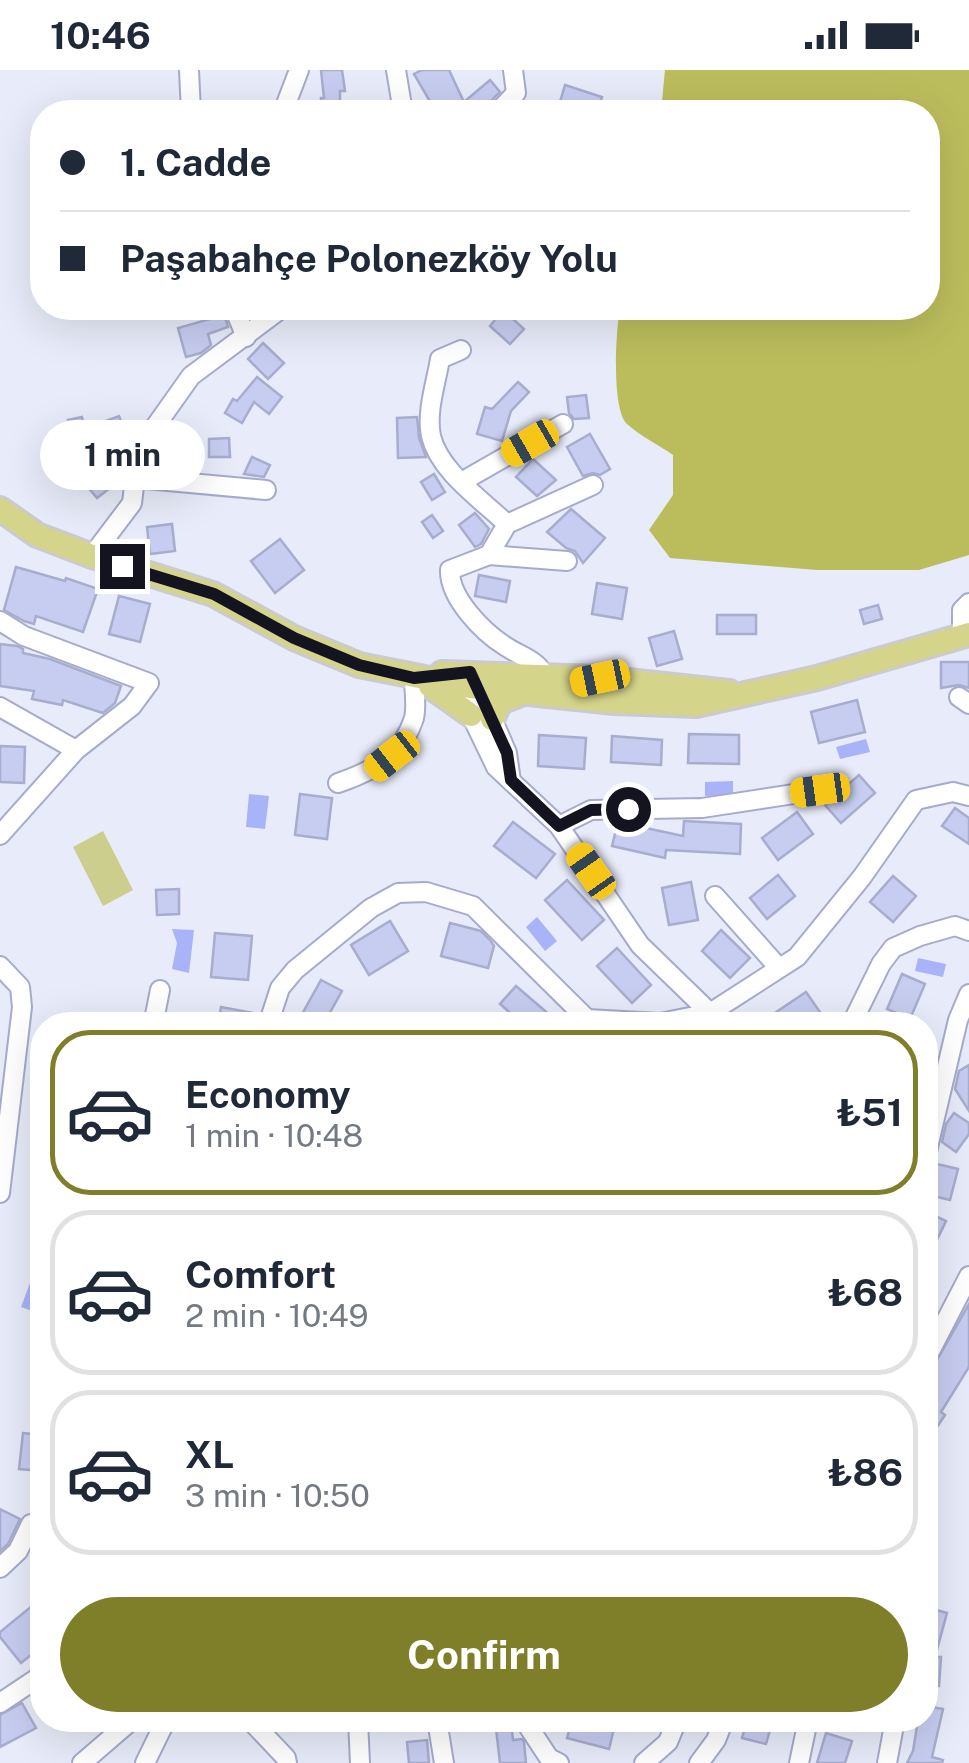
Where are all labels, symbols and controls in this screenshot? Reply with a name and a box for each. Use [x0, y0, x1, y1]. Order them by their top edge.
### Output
text: 10:46 [50, 13, 151, 58]
text: 1. Cadde [120, 140, 271, 185]
text: Paşabahçe Polonezköy Yolu [120, 236, 618, 281]
car [497, 415, 563, 471]
callout: 1 min [39, 421, 204, 491]
text: 1 min [84, 436, 161, 473]
route end [100, 544, 145, 589]
car [568, 657, 632, 699]
car [359, 726, 425, 786]
car [788, 771, 852, 809]
route start [606, 787, 651, 832]
car [562, 838, 620, 904]
icon: car [65, 1068, 155, 1158]
text: Economy [185, 1072, 351, 1117]
text: ₺51 [836, 1090, 903, 1135]
text: 1 min · 10:48 [185, 1117, 363, 1154]
icon: car [65, 1248, 155, 1338]
text: Comfort [185, 1252, 336, 1297]
text: ₺68 [828, 1270, 903, 1315]
text: 2 min · 10:49 [185, 1297, 369, 1334]
icon: car [65, 1428, 155, 1518]
text: XL [185, 1432, 234, 1477]
text: ₺86 [828, 1450, 903, 1495]
text: 3 min · 10:50 [185, 1477, 370, 1514]
button: Confirm [60, 1597, 908, 1712]

